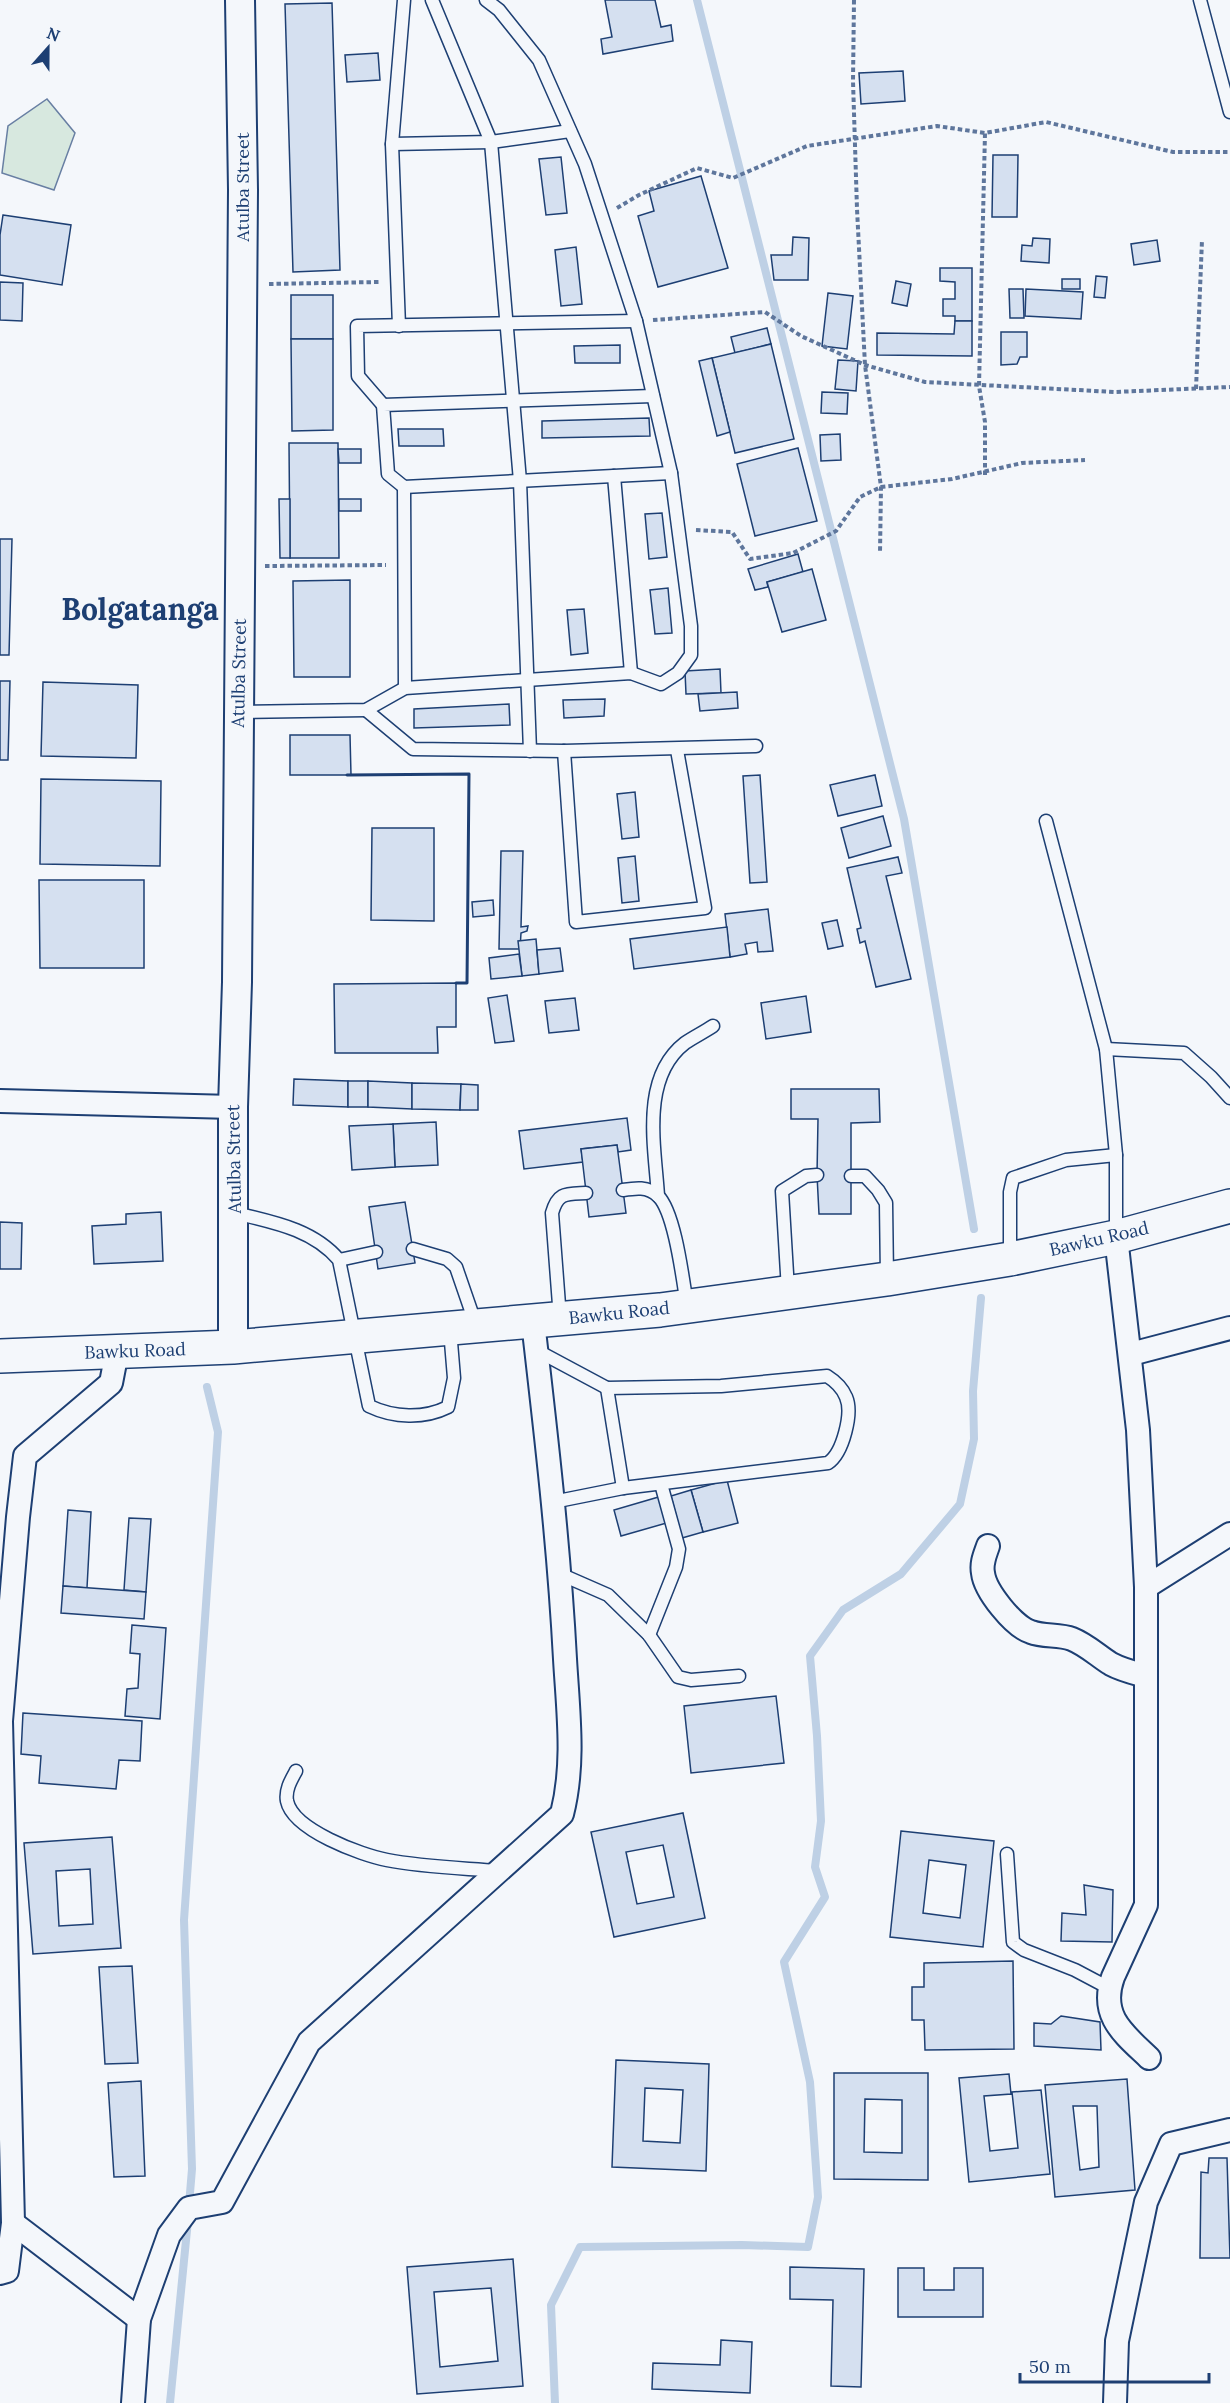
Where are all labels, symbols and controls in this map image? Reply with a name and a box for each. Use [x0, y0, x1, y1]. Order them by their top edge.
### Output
north arrow [18, 18, 78, 78]
text: N [44, 22, 63, 46]
street label: Atulba Street [231, 132, 254, 243]
district label: Bolgatanga [61, 590, 219, 629]
street label: Atulba Street [226, 618, 251, 729]
street label: Atulba Street [221, 1104, 246, 1215]
street label: Bawku Road [1047, 1216, 1151, 1261]
street label: Bawku Road [567, 1296, 671, 1329]
street label: Bawku Road [84, 1337, 186, 1364]
scale bar [1020, 2346, 1209, 2384]
text: 50 m [1029, 2355, 1071, 2378]

